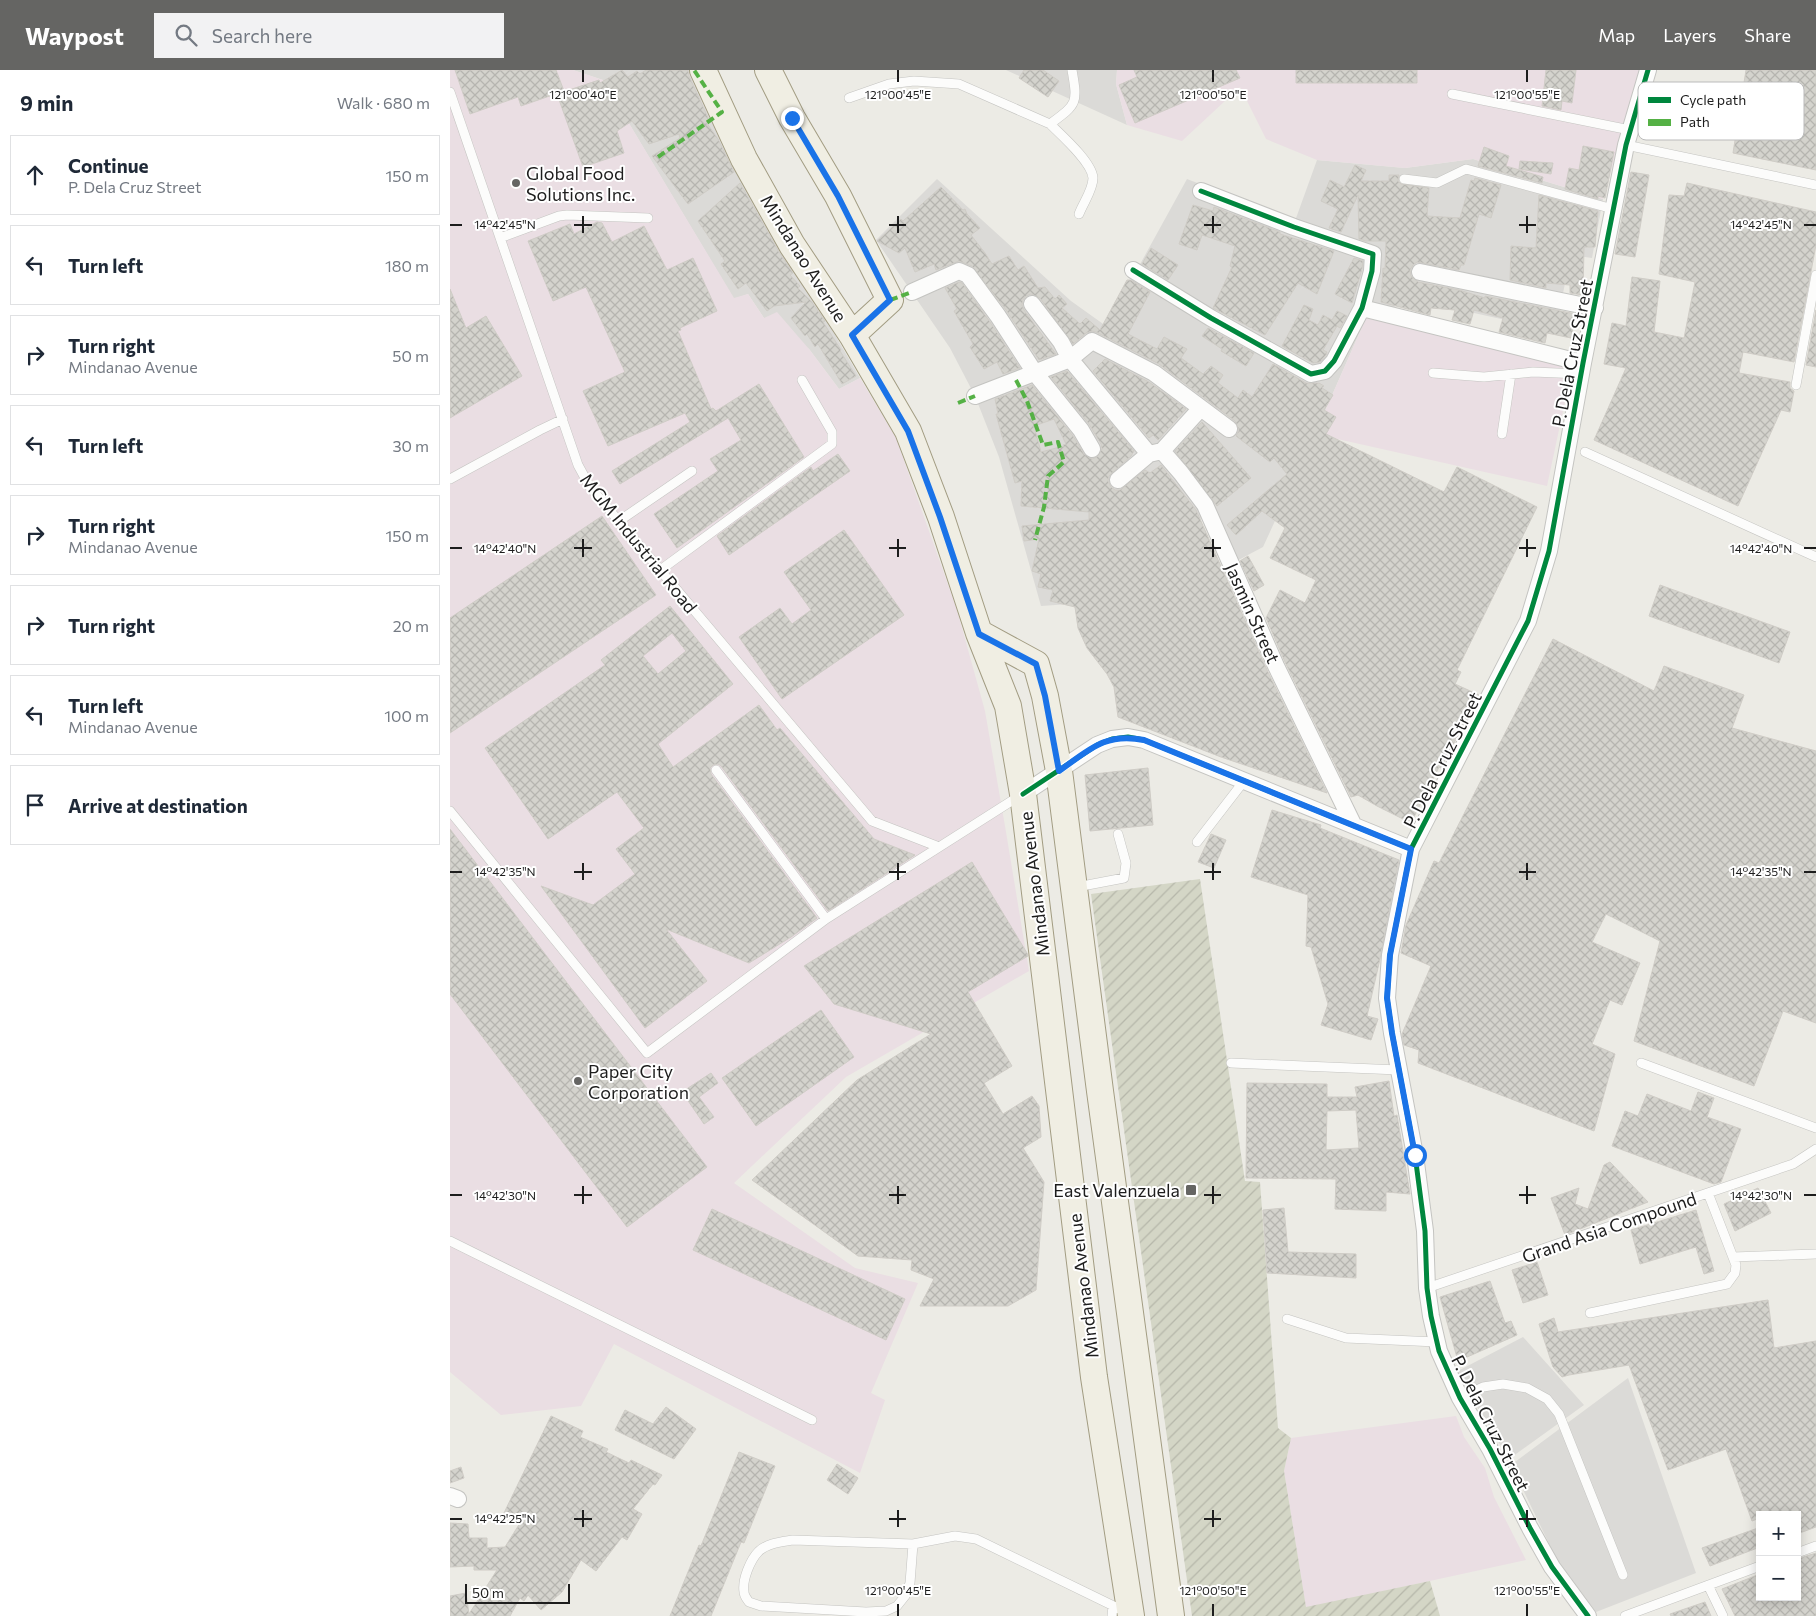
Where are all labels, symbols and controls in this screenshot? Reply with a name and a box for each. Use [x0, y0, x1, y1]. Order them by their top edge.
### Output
search box [154, 13, 504, 58]
text: Waypost [25, 21, 124, 50]
icon: search [172, 21, 200, 49]
text: Search here [212, 24, 312, 47]
text: Map [1598, 24, 1635, 46]
text: Layers [1663, 24, 1716, 46]
text: Share [1744, 24, 1791, 46]
legend [1638, 82, 1804, 140]
text: 121°00'40"E [549, 87, 617, 101]
text: 121°00'45"E [865, 87, 931, 101]
text: 121°00'50"E [1179, 87, 1247, 101]
text: 121°00'55"E [1494, 87, 1560, 101]
text: 9 min [20, 90, 73, 115]
text: Cycle path [1680, 91, 1746, 108]
text: Walk · 680 m [337, 93, 430, 112]
route end [781, 107, 804, 130]
text: Path [1680, 113, 1710, 130]
text: Continue [68, 154, 148, 177]
icon: ahead [21, 161, 49, 189]
place label: Global Food Solutions Inc. [526, 162, 635, 205]
text: 150 m [386, 166, 429, 185]
text: P. Dela Cruz Street [68, 177, 202, 196]
marker: Global Food Solutions Inc. [510, 177, 522, 189]
street label: Mindanao Avenue [756, 190, 852, 326]
text: 14°42'45"N [474, 217, 536, 231]
text: 14°42'45"N [1730, 217, 1792, 231]
icon: left [21, 251, 49, 279]
text: Turn left [68, 254, 143, 277]
text: 180 m [385, 256, 429, 275]
street label: P. Dela Cruz Street [1547, 277, 1597, 429]
text: Turn right [68, 334, 155, 357]
icon: right [21, 341, 49, 369]
text: 50 m [392, 346, 429, 365]
text: Mindanao Avenue [68, 357, 198, 376]
icon: left [21, 431, 49, 459]
text: Turn left [68, 434, 143, 457]
text: 30 m [392, 436, 429, 455]
street label: MGM Industrial Road [576, 469, 702, 617]
text: Turn right [68, 514, 155, 537]
icon: right [21, 521, 49, 549]
text: 150 m [386, 526, 429, 545]
text: Mindanao Avenue [68, 537, 198, 556]
text: 14°42'40"N [474, 541, 536, 555]
text: 14°42'40"N [1730, 541, 1792, 555]
street label: Jasmin Street [1221, 559, 1285, 667]
icon: right [21, 611, 49, 639]
text: Turn right [68, 614, 155, 637]
text: 20 m [393, 616, 429, 635]
street label: P. Dela Cruz Street [1398, 688, 1486, 832]
text: Turn left [68, 694, 143, 717]
icon: left [21, 701, 49, 729]
text: 100 m [384, 706, 429, 725]
text: Mindanao Avenue [68, 717, 198, 736]
icon: arrive [21, 791, 49, 819]
text: Arrive at destination [68, 794, 248, 817]
street label: Mindanao Avenue [1014, 810, 1054, 958]
text: 14°42'35"N [474, 864, 536, 878]
text: 14°42'35"N [1730, 864, 1792, 878]
place label: Paper City Corporation [588, 1060, 689, 1103]
marker: Paper City Corporation [572, 1075, 584, 1087]
route start [1404, 1144, 1427, 1167]
place label: East Valenzuela [1053, 1179, 1180, 1201]
marker: East Valenzuela [1184, 1183, 1198, 1197]
street label: Grand Asia Compound [1519, 1187, 1699, 1267]
text: 14°42'30"N [474, 1188, 536, 1202]
text: 14°42'30"N [1730, 1188, 1792, 1202]
street label: Mindanao Avenue [1063, 1212, 1103, 1360]
street label: P. Dela Cruz Street [1447, 1351, 1535, 1495]
text: 14°42'25"N [474, 1511, 536, 1525]
map controls [1756, 1511, 1801, 1601]
button: + [1756, 1511, 1801, 1556]
button: − [1756, 1556, 1801, 1601]
scale bar [465, 1581, 570, 1604]
text: 121°00'45"E [865, 1583, 931, 1597]
text: 121°00'50"E [1179, 1583, 1247, 1597]
text: 121°00'55"E [1494, 1583, 1560, 1597]
text: 50 m [472, 1584, 504, 1601]

